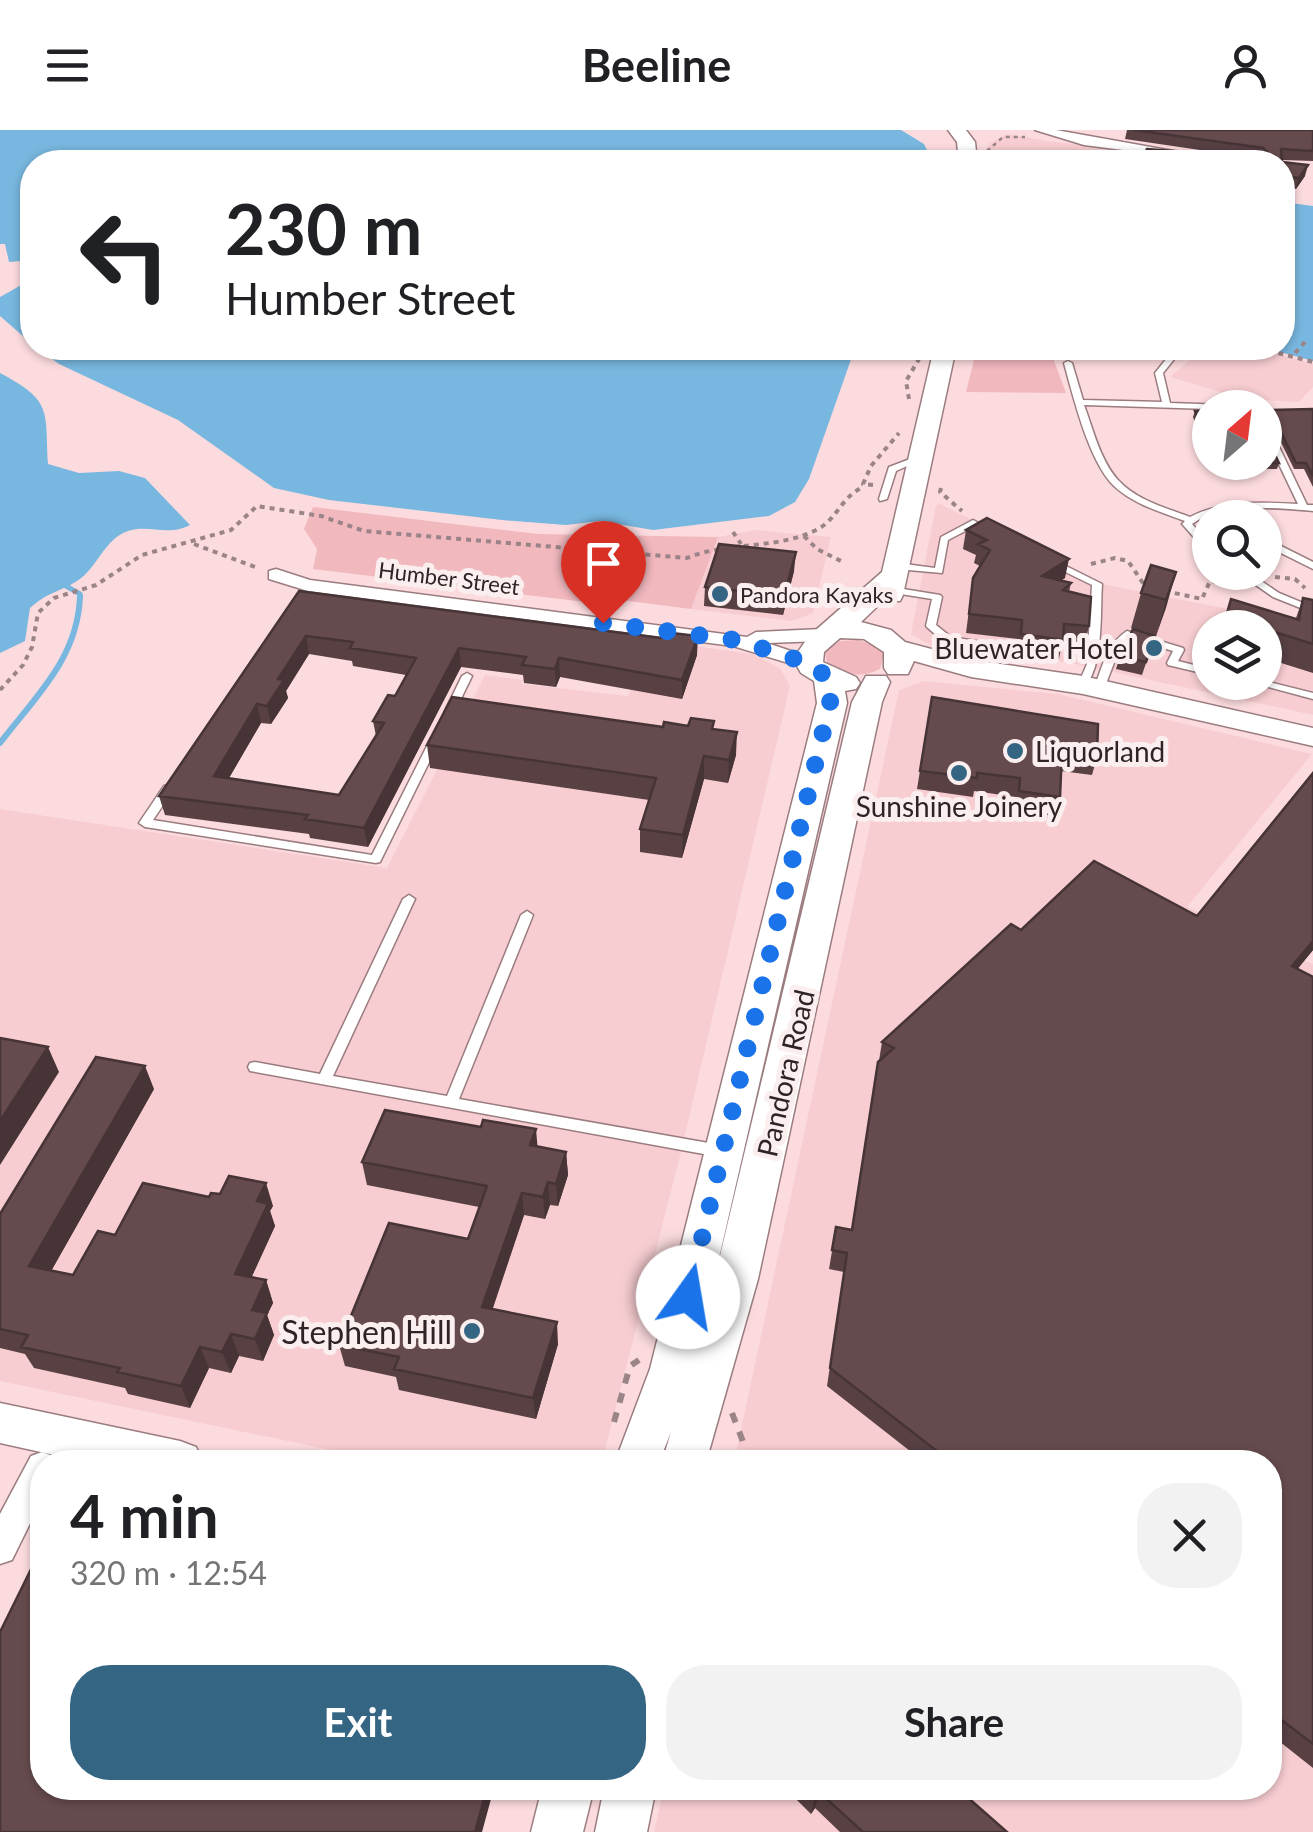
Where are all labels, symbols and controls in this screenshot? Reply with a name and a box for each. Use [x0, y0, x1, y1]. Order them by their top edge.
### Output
icon: menu [40, 38, 95, 93]
text: Beeline [582, 38, 731, 92]
icon: person [1218, 38, 1273, 93]
text: 230 m [225, 186, 422, 270]
icon: left [60, 190, 190, 320]
text: Humber Street [225, 271, 515, 325]
north arrow [1192, 390, 1282, 480]
map controls [1192, 390, 1282, 700]
button: search [1192, 500, 1282, 590]
pin [561, 521, 646, 624]
icon: arrive [576, 536, 631, 591]
street label: Humber Street [377, 556, 521, 600]
place label: Pandora Kayaks [740, 581, 893, 608]
marker: Pandora Kayaks [709, 583, 731, 605]
button: layers [1192, 610, 1282, 700]
place label: Bluewater Hotel [934, 631, 1134, 665]
marker: Bluewater Hotel [1143, 637, 1165, 659]
place label: Liquorland [1035, 734, 1165, 768]
marker: Liquorland [1004, 740, 1026, 762]
marker: Sunshine Joinery [948, 762, 970, 784]
place label: Sunshine Joinery [856, 789, 1063, 823]
street label: Pandora Road [749, 986, 821, 1160]
position arrow [636, 1245, 740, 1349]
place label: Stephen Hill [281, 1312, 452, 1351]
marker: Stephen Hill [461, 1320, 483, 1342]
text: 4 min [70, 1479, 219, 1551]
button: close [1137, 1483, 1242, 1588]
text: 320 m · 12:54 [70, 1553, 267, 1592]
button: Exit [70, 1665, 646, 1780]
button: Share [666, 1665, 1242, 1780]

